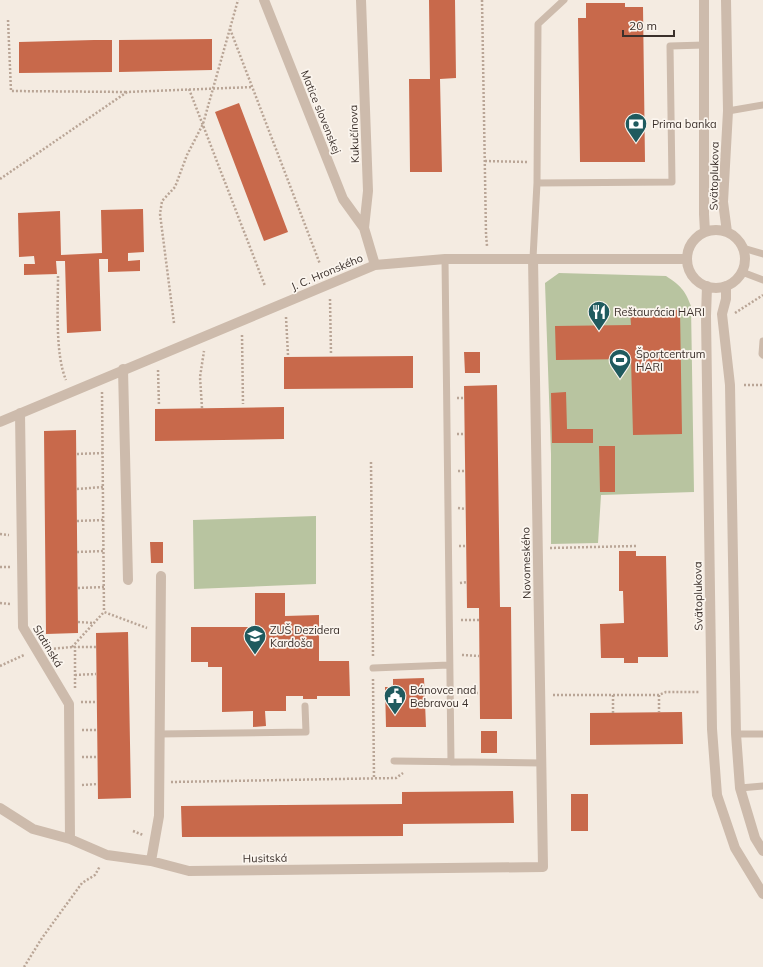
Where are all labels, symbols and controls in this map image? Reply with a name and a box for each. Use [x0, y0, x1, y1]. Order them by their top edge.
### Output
scale bar [623, 12, 674, 38]
text: 20 m [629, 18, 657, 33]
street label: Matice slovenskej [298, 68, 344, 156]
street label: Kukučínova [346, 105, 362, 163]
bank icon: Prima banka [623, 111, 649, 144]
place label: Prima banka [652, 117, 717, 131]
street label: Svätoplukova [706, 141, 722, 211]
street label: J. C. Hronského [289, 251, 365, 293]
restaurant icon: Reštaurácia HARI [586, 299, 612, 332]
place label: Reštaurácia HARI [614, 305, 705, 319]
sports icon: Športcentrum HARI [607, 347, 633, 380]
place label: Športcentrum HARI [636, 347, 705, 374]
street label: Novomeského [518, 527, 534, 599]
street label: Svätoplukova [690, 561, 706, 631]
street label: Slatinská [30, 622, 66, 670]
school or university icon: ZUŠ Dezidera Kardoša [242, 623, 268, 656]
place label: ZUŠ Dezidera Kardoša [270, 623, 340, 650]
public building icon: Bánovce nad Bebravou 4 [382, 683, 408, 716]
place label: Bánovce nad Bebravou 4 [410, 683, 476, 710]
street label: Husitská [243, 851, 287, 865]

